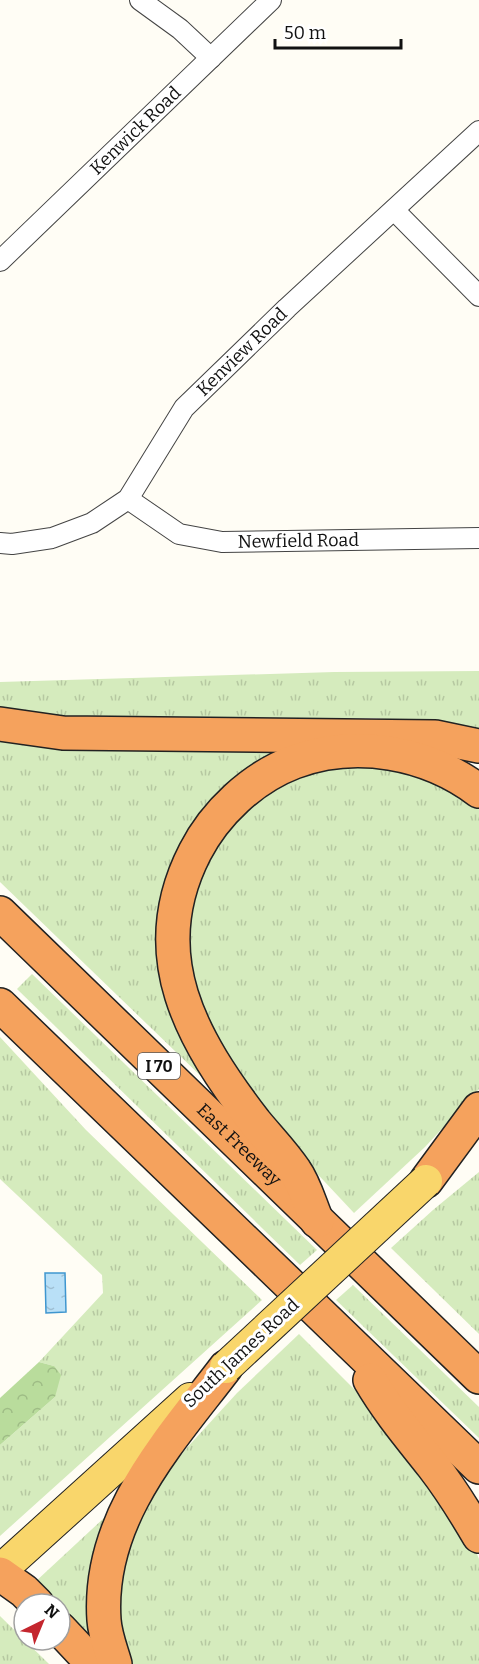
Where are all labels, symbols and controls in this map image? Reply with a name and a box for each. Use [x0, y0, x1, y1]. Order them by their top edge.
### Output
scale bar [275, 12, 401, 50]
text: 50 m [284, 22, 326, 44]
street label: Kenwick Road [85, 82, 186, 179]
street label: Kenview Road [192, 303, 292, 401]
street label: Newfield Road [238, 529, 360, 553]
road number: I 70 [138, 1053, 180, 1079]
street label: East Freeway [192, 1099, 286, 1191]
street label: South James Road [179, 1294, 304, 1412]
north arrow [12, 1592, 72, 1652]
text: N [41, 1600, 63, 1623]

